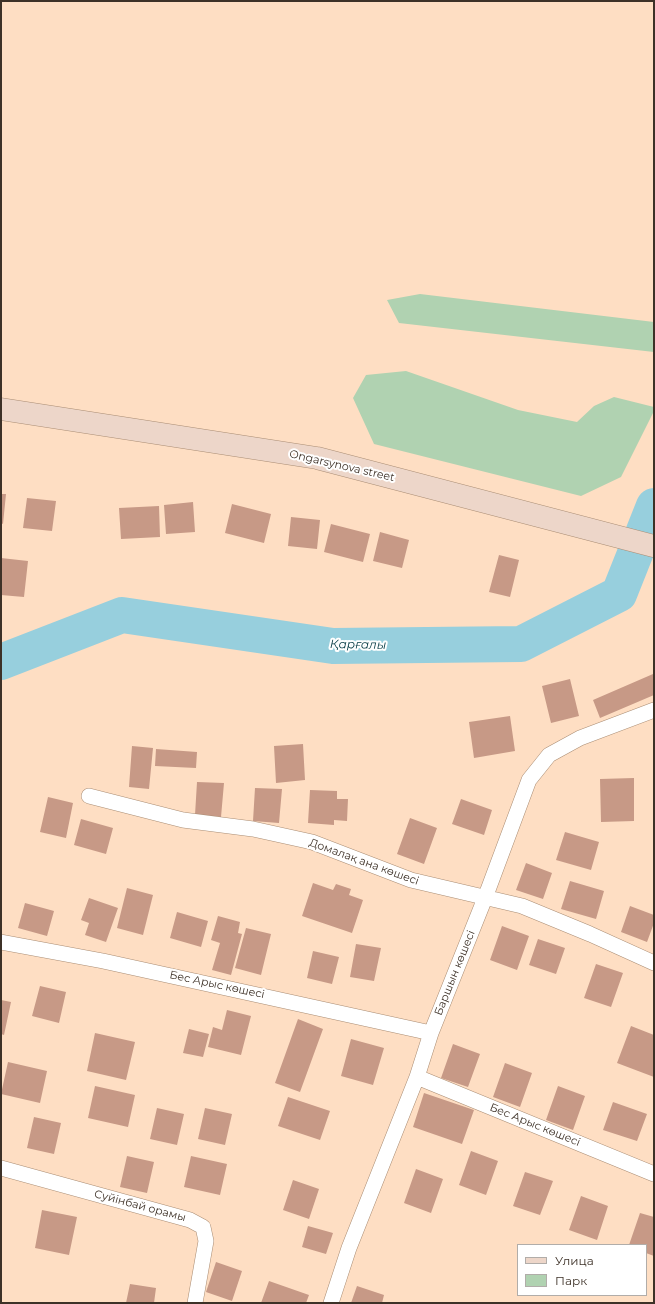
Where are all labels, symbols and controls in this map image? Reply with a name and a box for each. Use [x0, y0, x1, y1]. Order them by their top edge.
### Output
street label: Ongarsynova street [288, 447, 396, 485]
water label: Қарғалы [330, 637, 386, 653]
street label: Домалақ ана көшесі [307, 836, 421, 888]
street label: Баршын көшесі [432, 929, 478, 1017]
street label: Бес Арыс көшесі [168, 968, 266, 1002]
street label: Бес Арыс көшесі [488, 1101, 582, 1149]
street label: Суйінбай орамы [93, 1187, 187, 1225]
legend [517, 1244, 647, 1296]
text: Улица [555, 1253, 594, 1268]
text: Парк [555, 1273, 587, 1288]

